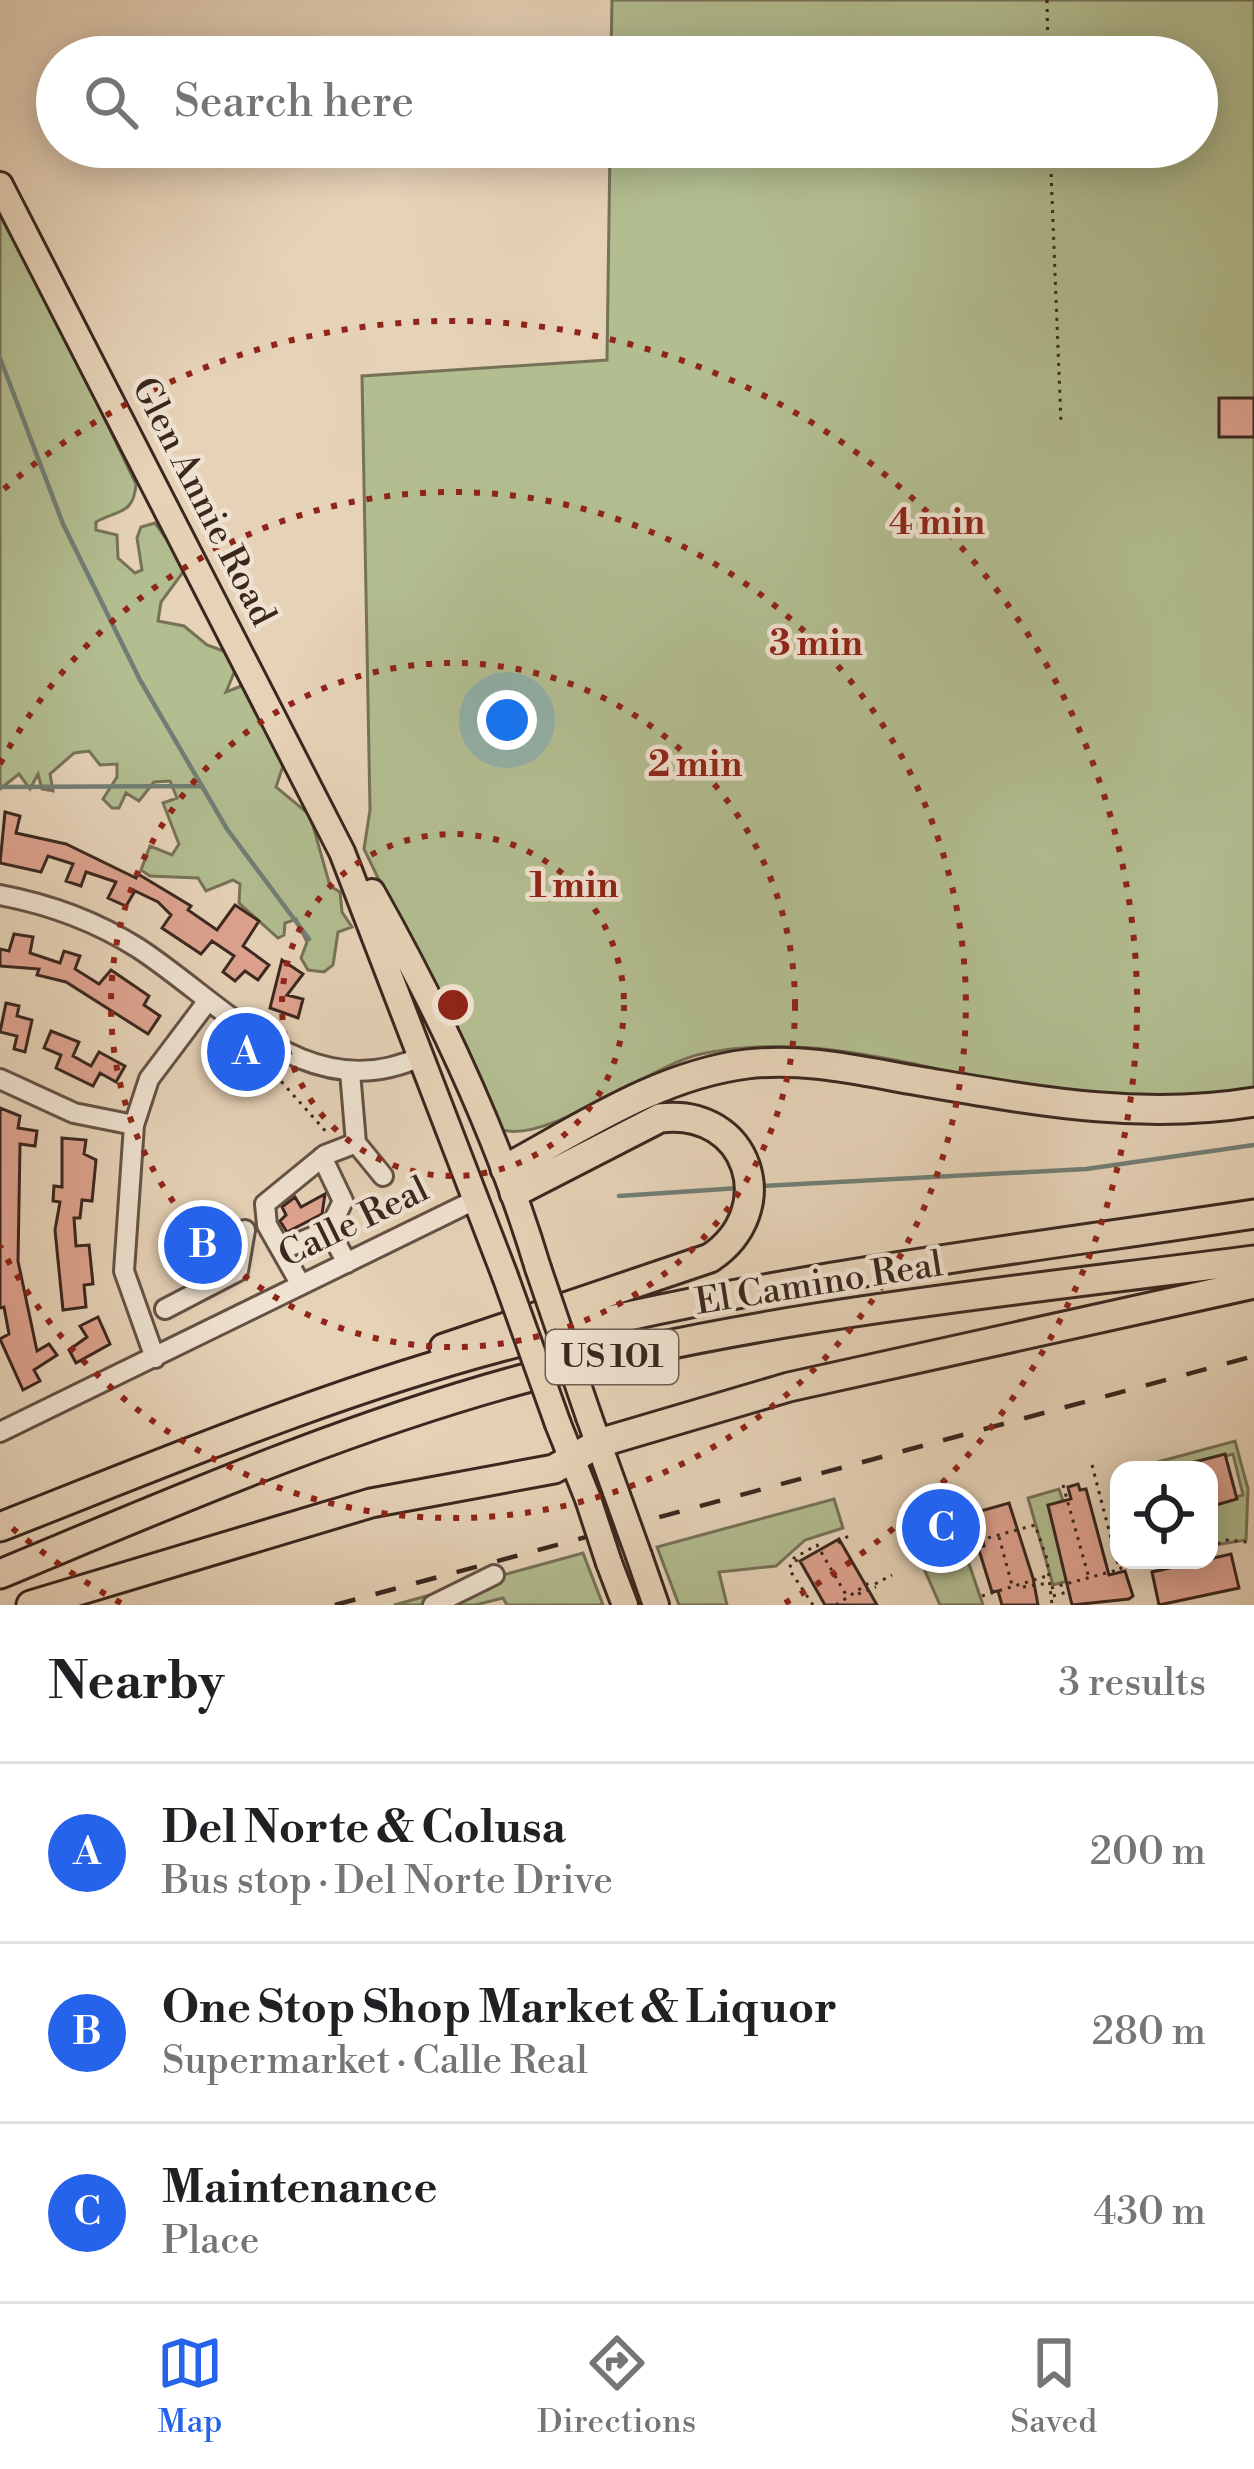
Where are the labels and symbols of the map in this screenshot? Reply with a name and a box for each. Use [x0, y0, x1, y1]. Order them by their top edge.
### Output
street label: Glen Annie Road [121, 370, 285, 634]
text: 4 min [889, 501, 985, 546]
text: 3 min [769, 622, 863, 667]
your location [477, 690, 537, 750]
text: 2 min [648, 743, 742, 788]
text: 1 min [529, 864, 619, 909]
centre of rings [432, 984, 474, 1026]
pin: A [207, 1007, 285, 1097]
street label: Calle Real [272, 1167, 437, 1279]
pin: B [164, 1200, 242, 1290]
street label: El Camino Real [692, 1242, 946, 1326]
road number: US 101 [546, 1330, 678, 1384]
pin: C [902, 1483, 980, 1573]

